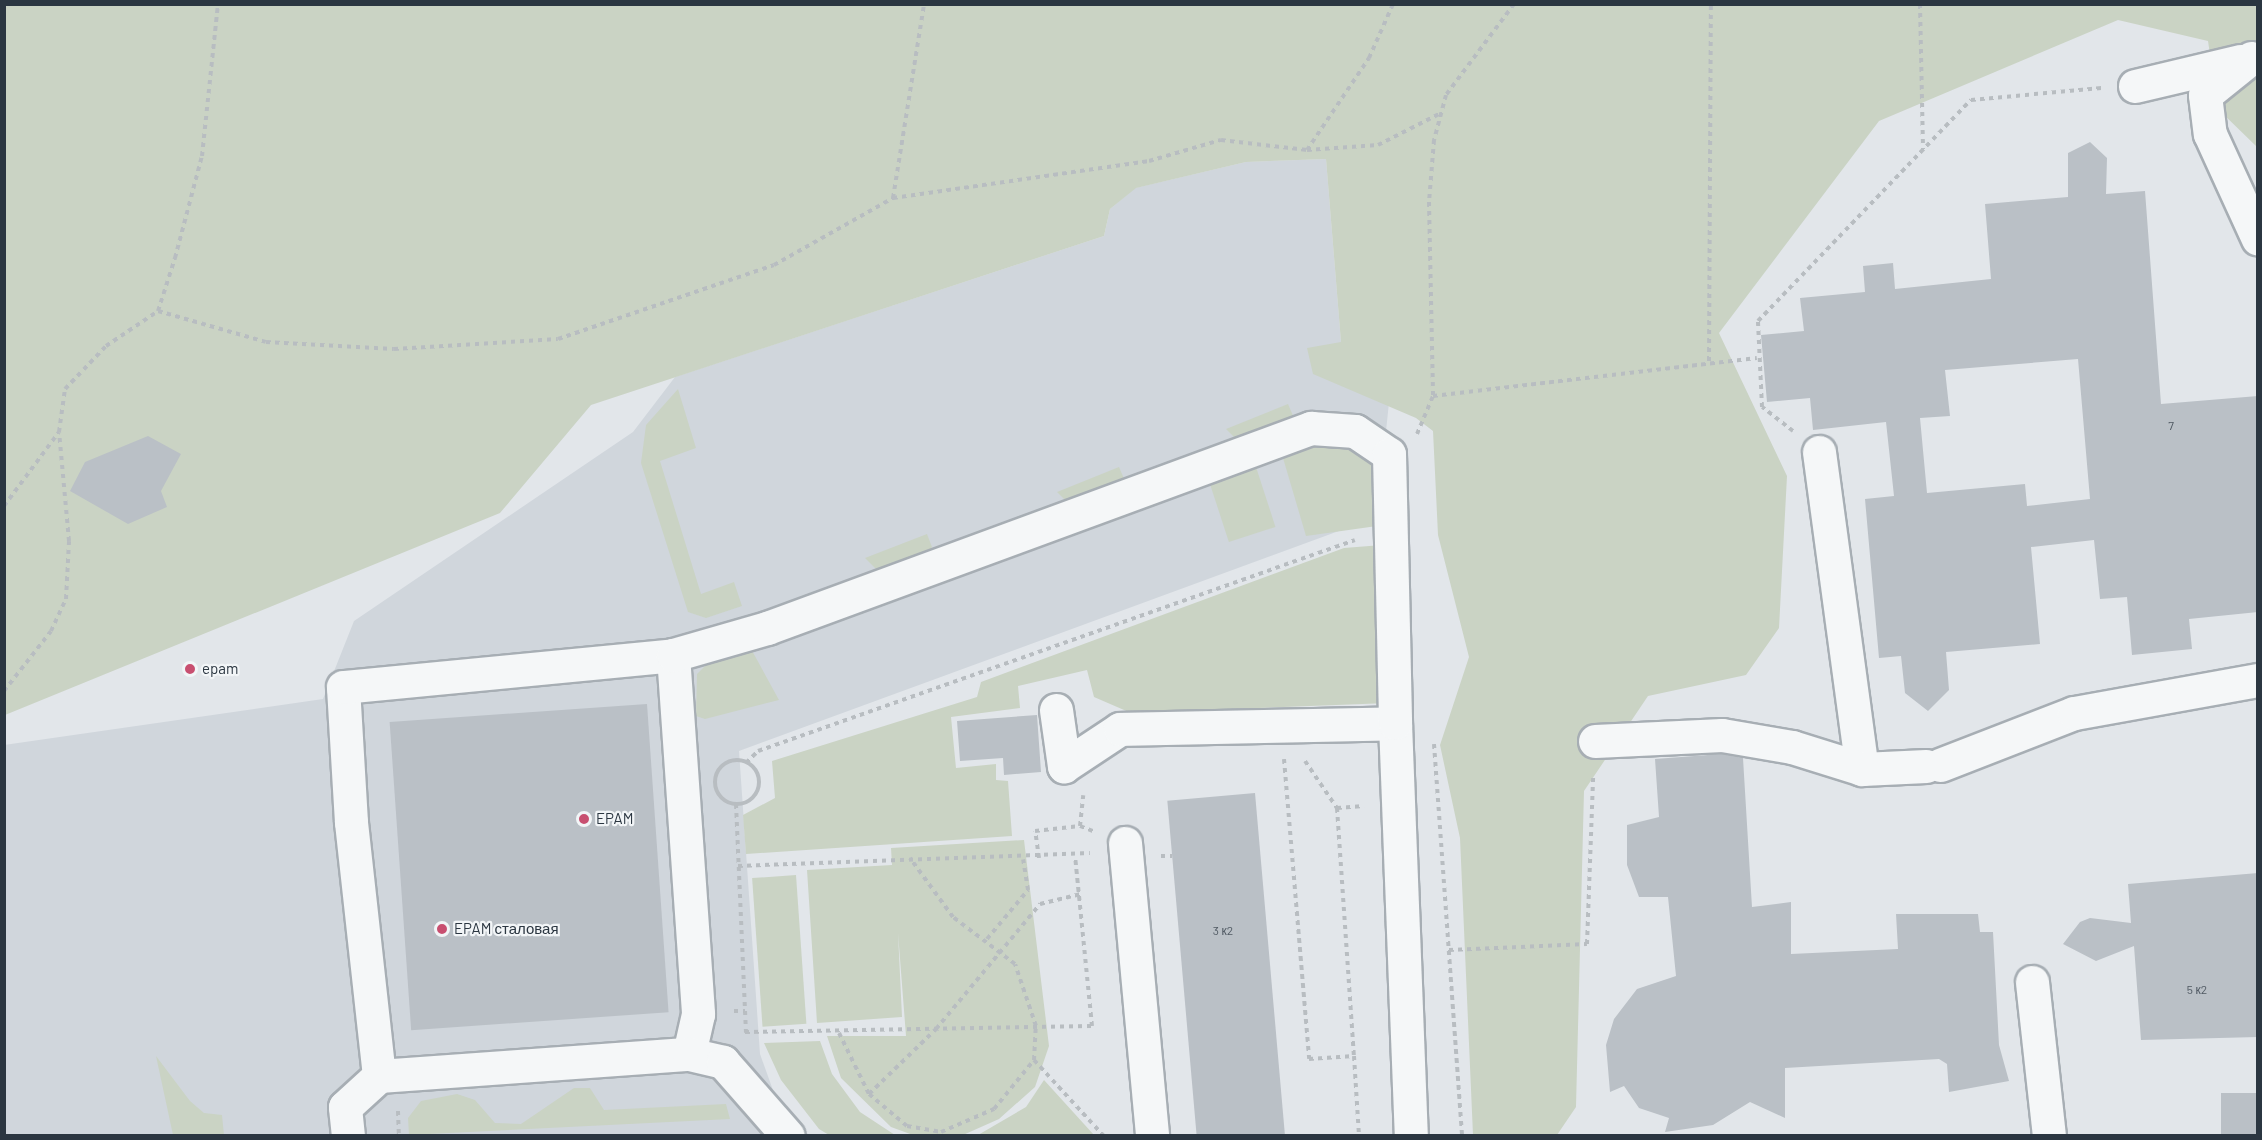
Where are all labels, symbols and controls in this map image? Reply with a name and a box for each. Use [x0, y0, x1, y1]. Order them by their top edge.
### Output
house number: 7 [2168, 419, 2174, 433]
place label: epam [202, 660, 238, 678]
marker: epam [183, 662, 197, 676]
place label: EPAM [596, 810, 633, 828]
marker: EPAM [577, 812, 591, 826]
place label: EPAM сталовая [454, 920, 559, 938]
marker: EPAM сталовая [435, 922, 449, 936]
house number: 3 к2 [1213, 924, 1233, 938]
house number: 5 к2 [2187, 983, 2207, 997]

